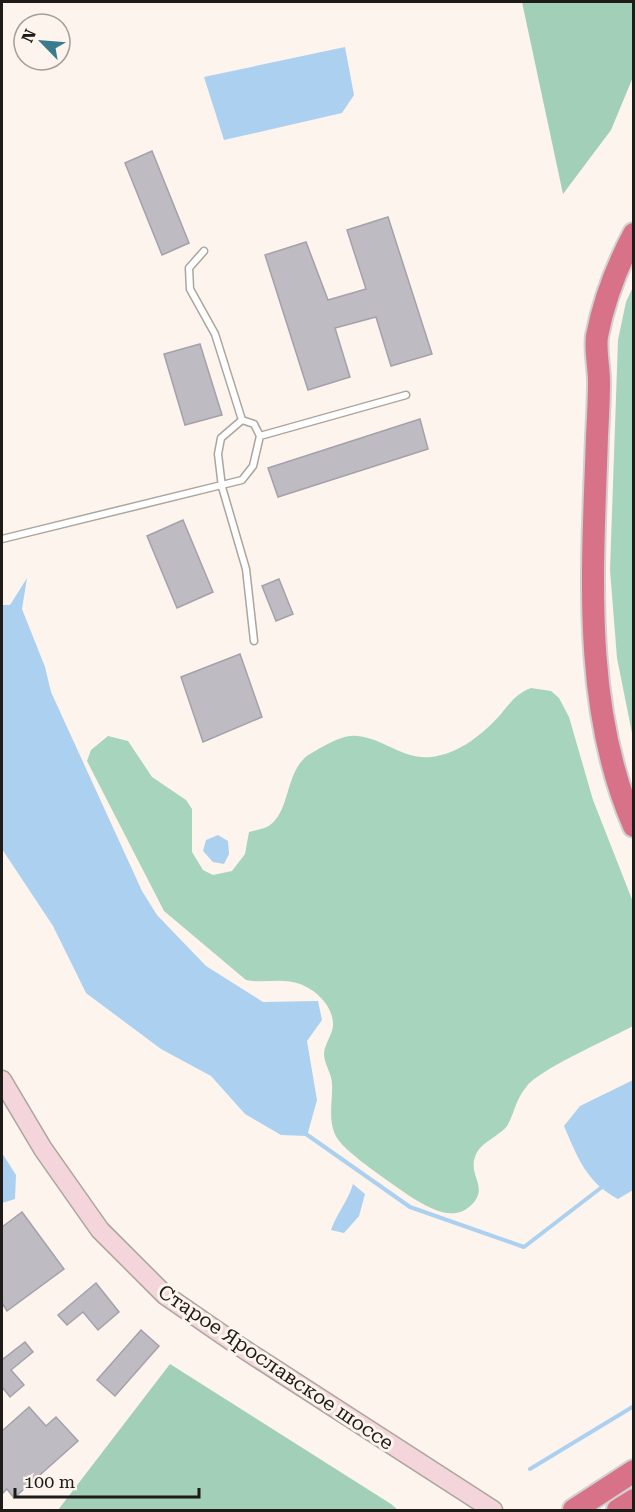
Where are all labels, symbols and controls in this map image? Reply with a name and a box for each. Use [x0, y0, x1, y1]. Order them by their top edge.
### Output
north arrow [12, 12, 72, 72]
text: N [18, 26, 40, 45]
street label: Старое Ярославское шоссе [154, 1279, 398, 1455]
scale bar [15, 1461, 200, 1499]
text: 100 m [24, 1471, 75, 1492]

